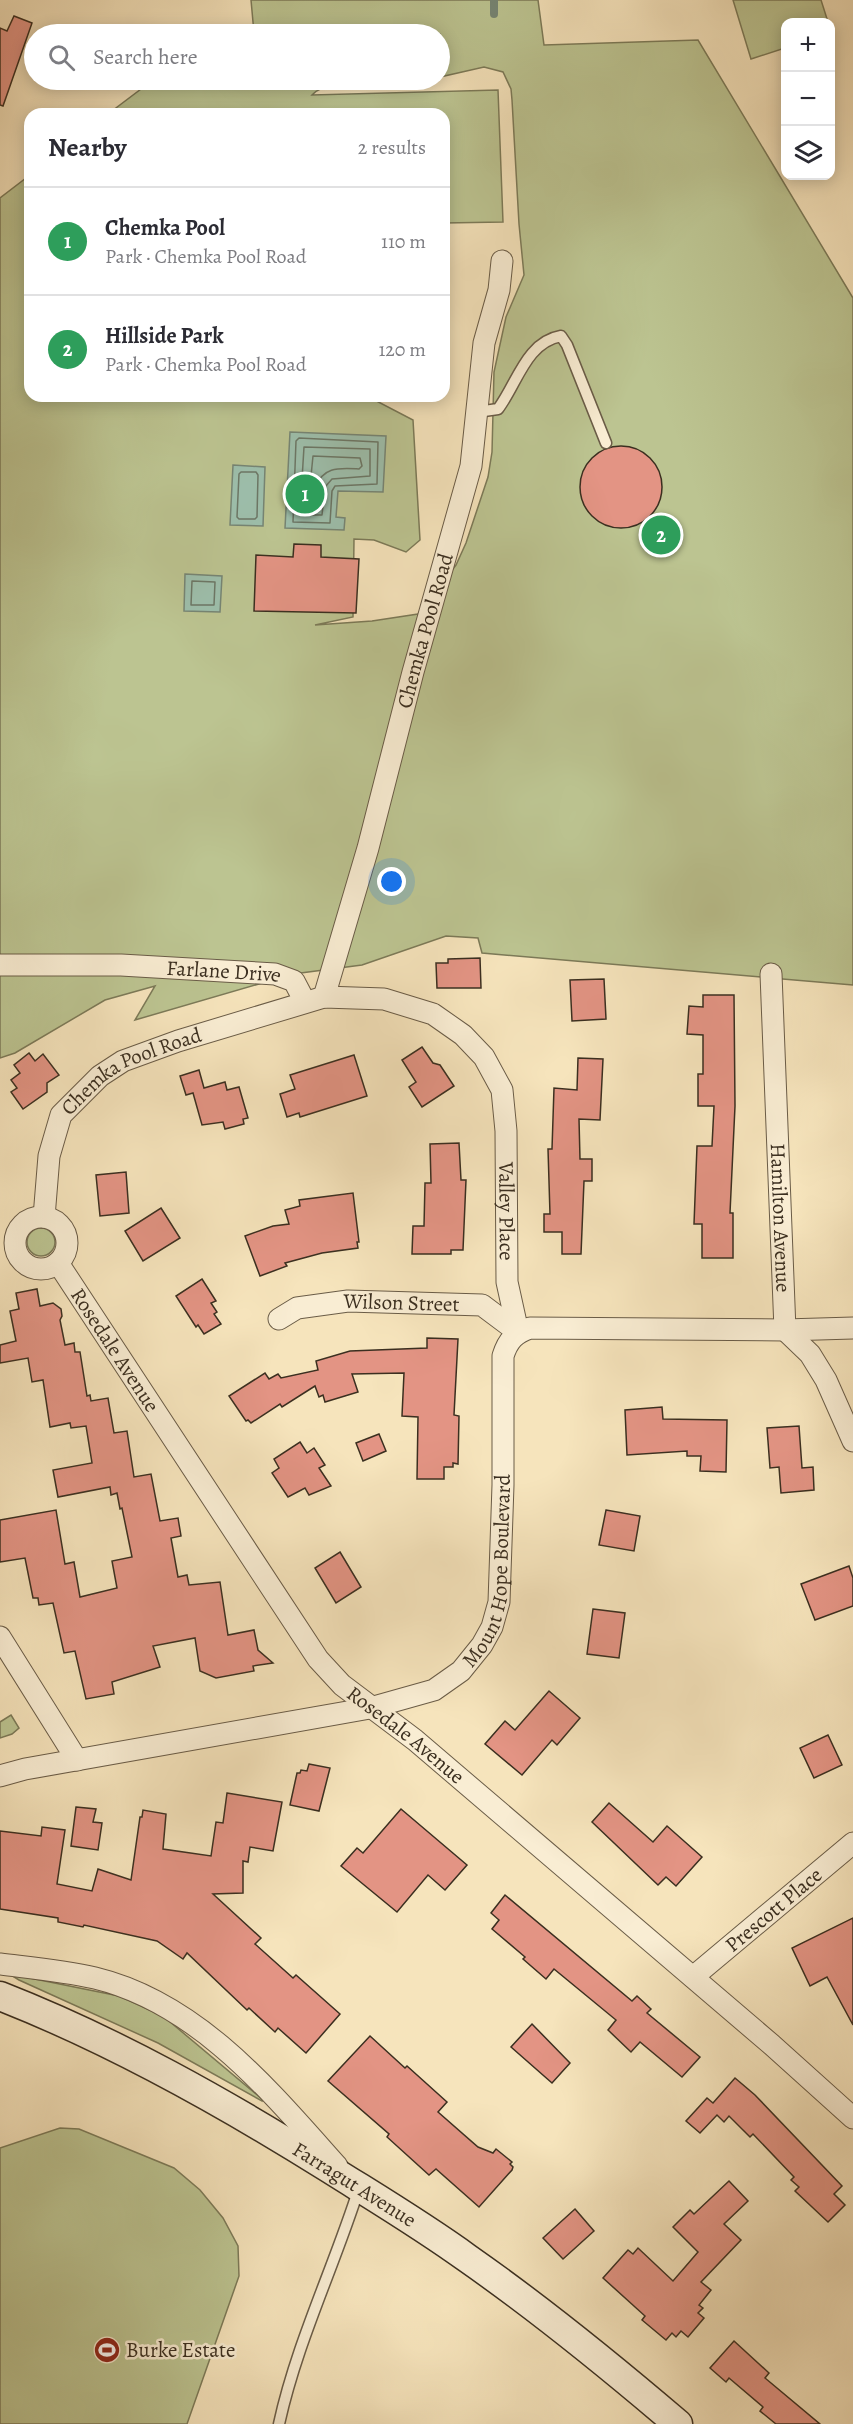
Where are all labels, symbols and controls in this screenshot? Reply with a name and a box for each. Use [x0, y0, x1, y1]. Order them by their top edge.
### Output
map controls [781, 18, 835, 180]
button: + [781, 18, 835, 72]
search box [24, 24, 450, 90]
icon: search [45, 41, 78, 74]
text: Search here [93, 42, 198, 72]
button: − [781, 72, 835, 126]
button: layers [781, 126, 835, 180]
text: Nearby [48, 130, 127, 165]
text: 2 results [358, 134, 426, 161]
text: Chemka Pool [105, 213, 225, 243]
text: 1 [64, 228, 71, 255]
text: 110 m [381, 228, 426, 255]
text: Park · Chemka Pool Road [105, 243, 307, 270]
text: Hillside Park [105, 321, 224, 351]
text: 2 [63, 336, 72, 363]
text: 120 m [378, 336, 426, 363]
text: Park · Chemka Pool Road [105, 351, 307, 378]
pin: 1 [286, 472, 324, 516]
pin: 2 [642, 512, 680, 558]
street label: Chemka Pool Road [390, 549, 460, 711]
your location [377, 867, 406, 896]
street label: Farlane Drive [166, 954, 286, 989]
street label: Chemka Pool Road [55, 1020, 206, 1121]
street label: Hamilton Avenue [764, 1143, 798, 1293]
street label: Valley Place [492, 1161, 521, 1261]
street label: Rosedale Avenue [64, 1283, 166, 1417]
street label: Wilson Street [342, 1287, 460, 1318]
street label: Mount Hope Boulevard [456, 1474, 517, 1673]
street label: Rosedale Avenue [341, 1679, 470, 1790]
street label: Prescott Place [719, 1861, 828, 1958]
street label: Farragut Avenue [287, 2135, 422, 2234]
sports icon: Burke Estate [92, 2335, 122, 2365]
place label: Burke Estate [126, 2336, 235, 2364]

